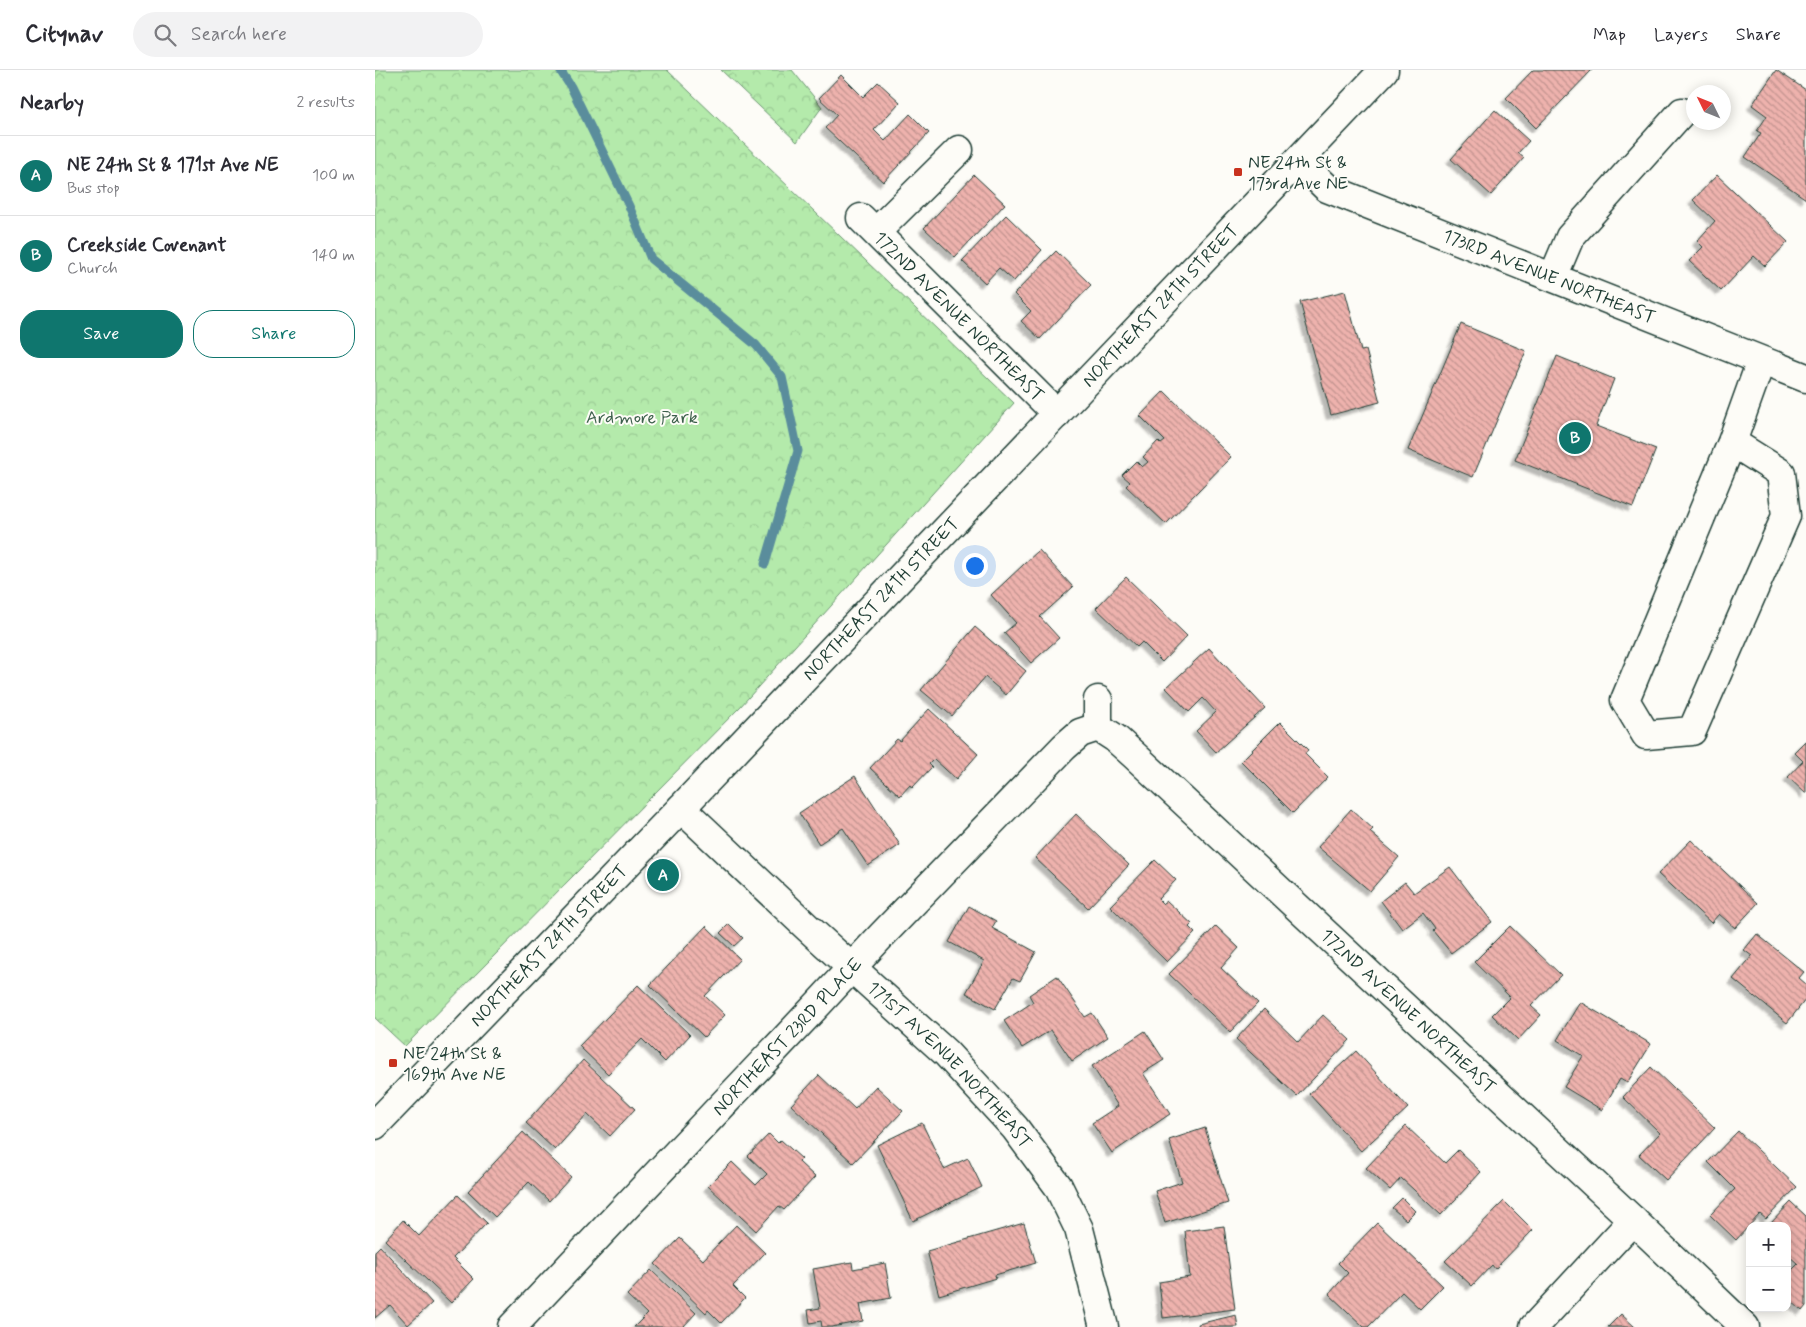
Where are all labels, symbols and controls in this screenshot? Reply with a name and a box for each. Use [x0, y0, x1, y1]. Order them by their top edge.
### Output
search box [133, 12, 483, 57]
text: Citynav [25, 19, 103, 50]
icon: search [151, 21, 179, 49]
text: Search here [191, 22, 287, 47]
text: Map [1593, 23, 1626, 47]
text: Layers [1654, 23, 1708, 47]
text: Share [1736, 23, 1781, 47]
north arrow [1686, 85, 1731, 130]
text: Nearby [20, 89, 84, 117]
text: 2 results [297, 92, 355, 113]
place label: NE 24th St & 173rd Ave NE [1248, 151, 1348, 196]
text: NE 24th St & 171st Ave NE [67, 153, 279, 178]
text: A [31, 165, 41, 186]
text: 100 m [312, 165, 355, 186]
marker: NE 24th St & 173rd Ave NE [1232, 166, 1244, 178]
text: Bus stop [67, 178, 120, 199]
street label: NORTHEAST 24TH STREET [1077, 219, 1244, 393]
street label: 173RD AVENUE NORTHEAST [1439, 224, 1659, 330]
street label: 172ND AVENUE NORTHEAST [868, 227, 1049, 408]
text: Creekside Covenant [67, 233, 227, 258]
text: B [31, 245, 41, 266]
text: 140 m [311, 245, 355, 266]
text: Church [67, 258, 118, 279]
button: Save [20, 310, 183, 358]
button: Share [193, 310, 355, 358]
park label: Ardmore Park [586, 406, 698, 430]
pin: B [1559, 419, 1591, 457]
street label: NORTHEAST 24TH STREET [798, 512, 965, 686]
your location [962, 553, 988, 579]
pin: A [647, 856, 679, 894]
street label: NORTHEAST 24TH STREET [465, 859, 633, 1032]
street label: 172ND AVENUE NORTHEAST [1315, 924, 1501, 1099]
street label: NORTHEAST 23RD PLACE [707, 953, 868, 1121]
street label: 171ST AVENUE NORTHEAST [862, 976, 1037, 1154]
place label: NE 24th St & 169th Ave NE [403, 1042, 506, 1087]
marker: NE 24th St & 169th Ave NE [387, 1057, 399, 1069]
map controls [1746, 1222, 1791, 1312]
button: + [1746, 1222, 1791, 1267]
button: − [1746, 1267, 1791, 1312]

